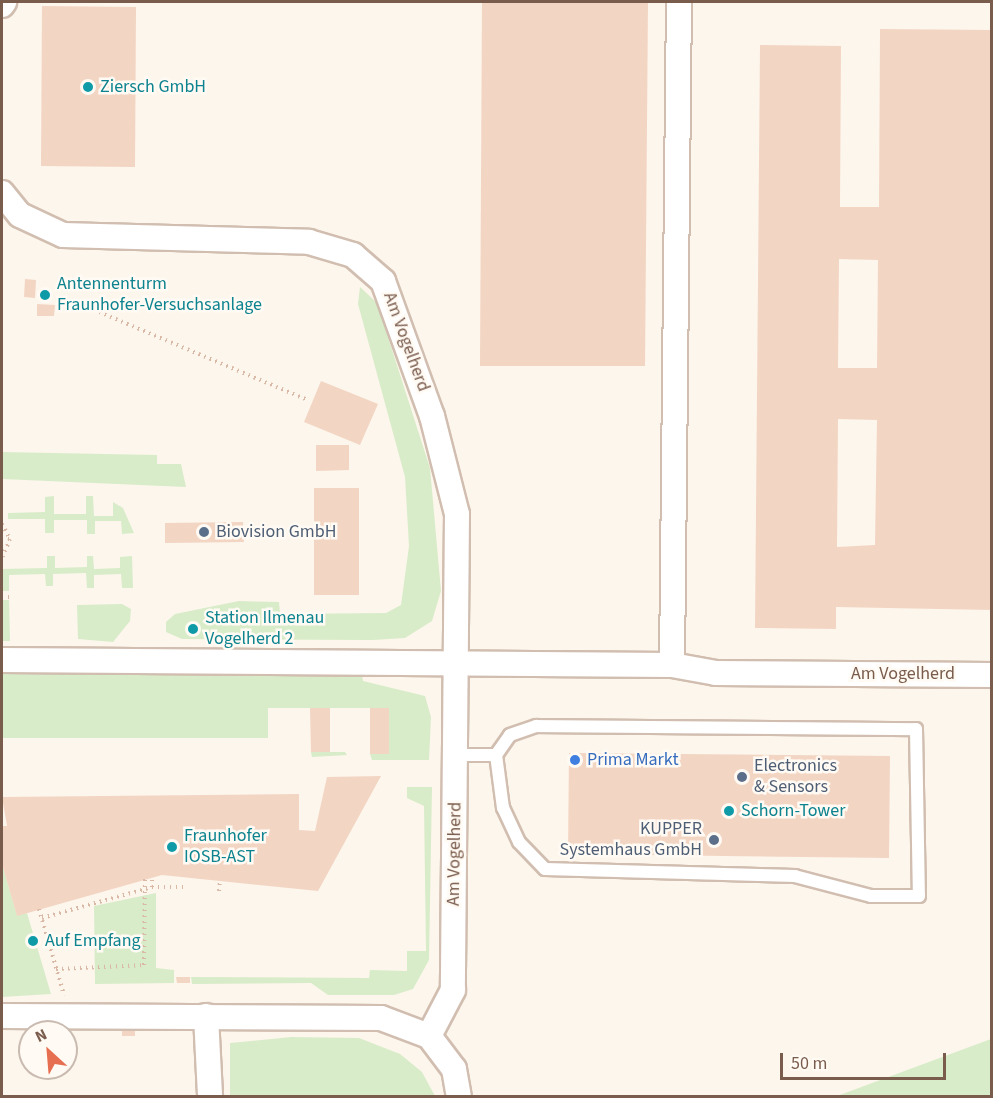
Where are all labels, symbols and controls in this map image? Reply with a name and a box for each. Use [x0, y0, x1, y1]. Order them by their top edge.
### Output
place label: Ziersch GmbH [100, 76, 206, 98]
marker: Ziersch GmbH [81, 80, 95, 94]
place label: Antennenturm Fraunhofer-Versuchsanlage [57, 274, 262, 316]
marker: Antennenturm Fraunhofer-Versuchsanlage [38, 288, 52, 302]
street label: Am Vogelherd [378, 289, 434, 395]
place label: Biovision GmbH [216, 521, 336, 543]
marker: Biovision GmbH [197, 525, 211, 539]
place label: Station Ilmenau Vogelherd 2 [205, 608, 324, 650]
marker: Station Ilmenau Vogelherd 2 [186, 622, 200, 636]
street label: Am Vogelherd [851, 663, 955, 685]
place label: Prima Markt [587, 749, 678, 771]
marker: Prima Markt [568, 753, 582, 767]
place label: Electronics & Sensors [754, 756, 837, 798]
marker: Electronics & Sensors [735, 770, 749, 784]
place label: Schorn-Tower [741, 800, 845, 822]
street label: Am Vogelherd [443, 802, 467, 906]
marker: Schorn-Tower [722, 804, 736, 818]
place label: KUPPER Systemhaus GmbH [560, 819, 702, 862]
place label: Fraunhofer IOSB-AST [184, 826, 267, 868]
marker: KUPPER Systemhaus GmbH [707, 833, 721, 847]
marker: Fraunhofer IOSB-AST [165, 840, 179, 854]
place label: Auf Empfang [45, 930, 141, 952]
marker: Auf Empfang [26, 934, 40, 948]
north arrow [18, 1020, 78, 1080]
text: N [31, 1023, 51, 1048]
scale bar [783, 1041, 950, 1079]
text: 50 m [791, 1051, 827, 1076]

